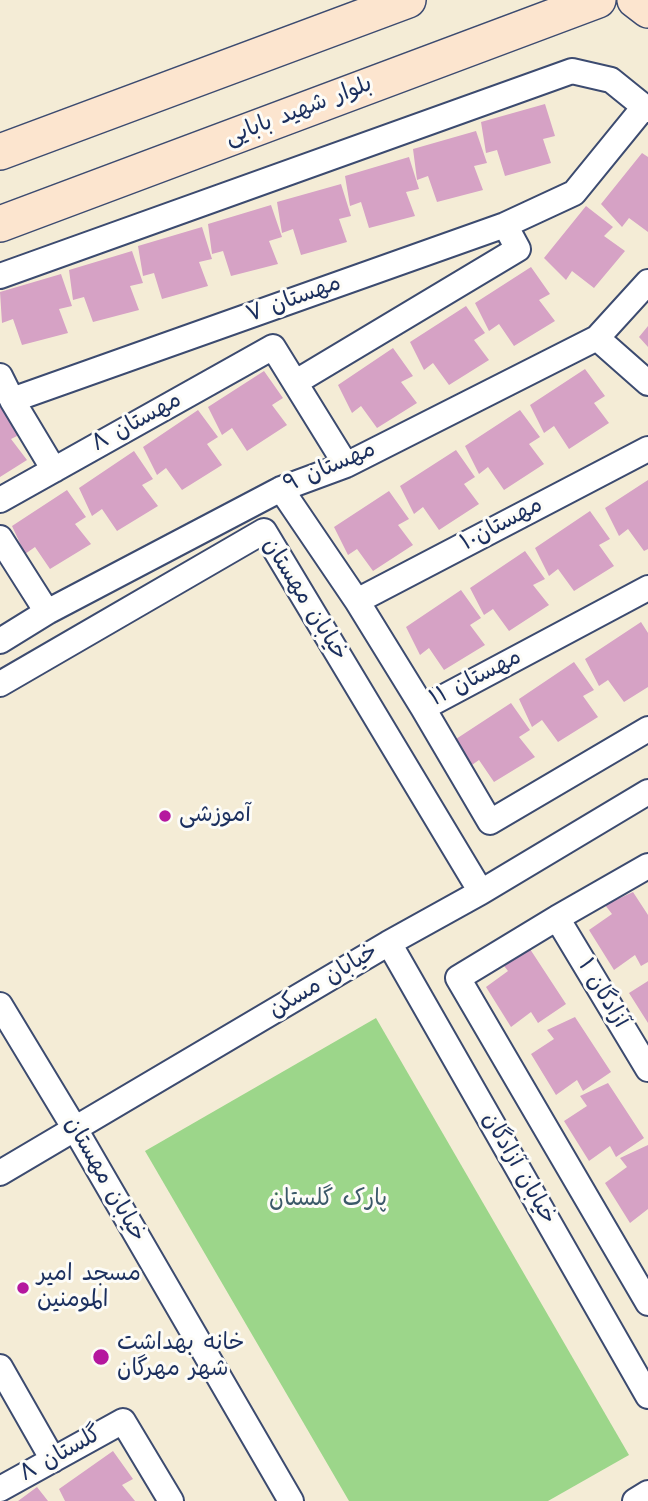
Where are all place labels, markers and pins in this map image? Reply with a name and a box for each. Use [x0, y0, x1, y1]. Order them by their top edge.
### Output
place label: آموزشی [179, 802, 251, 830]
marker: آموزشی [157, 808, 173, 824]
place label: مسجد امیر المومنین [37, 1261, 141, 1315]
marker: مسجد امیر المومنین [15, 1280, 31, 1296]
place label: خانه بهداشت شهر مهرگان [117, 1330, 244, 1384]
marker: خانه بهداشت شهر مهرگان [91, 1347, 111, 1367]

